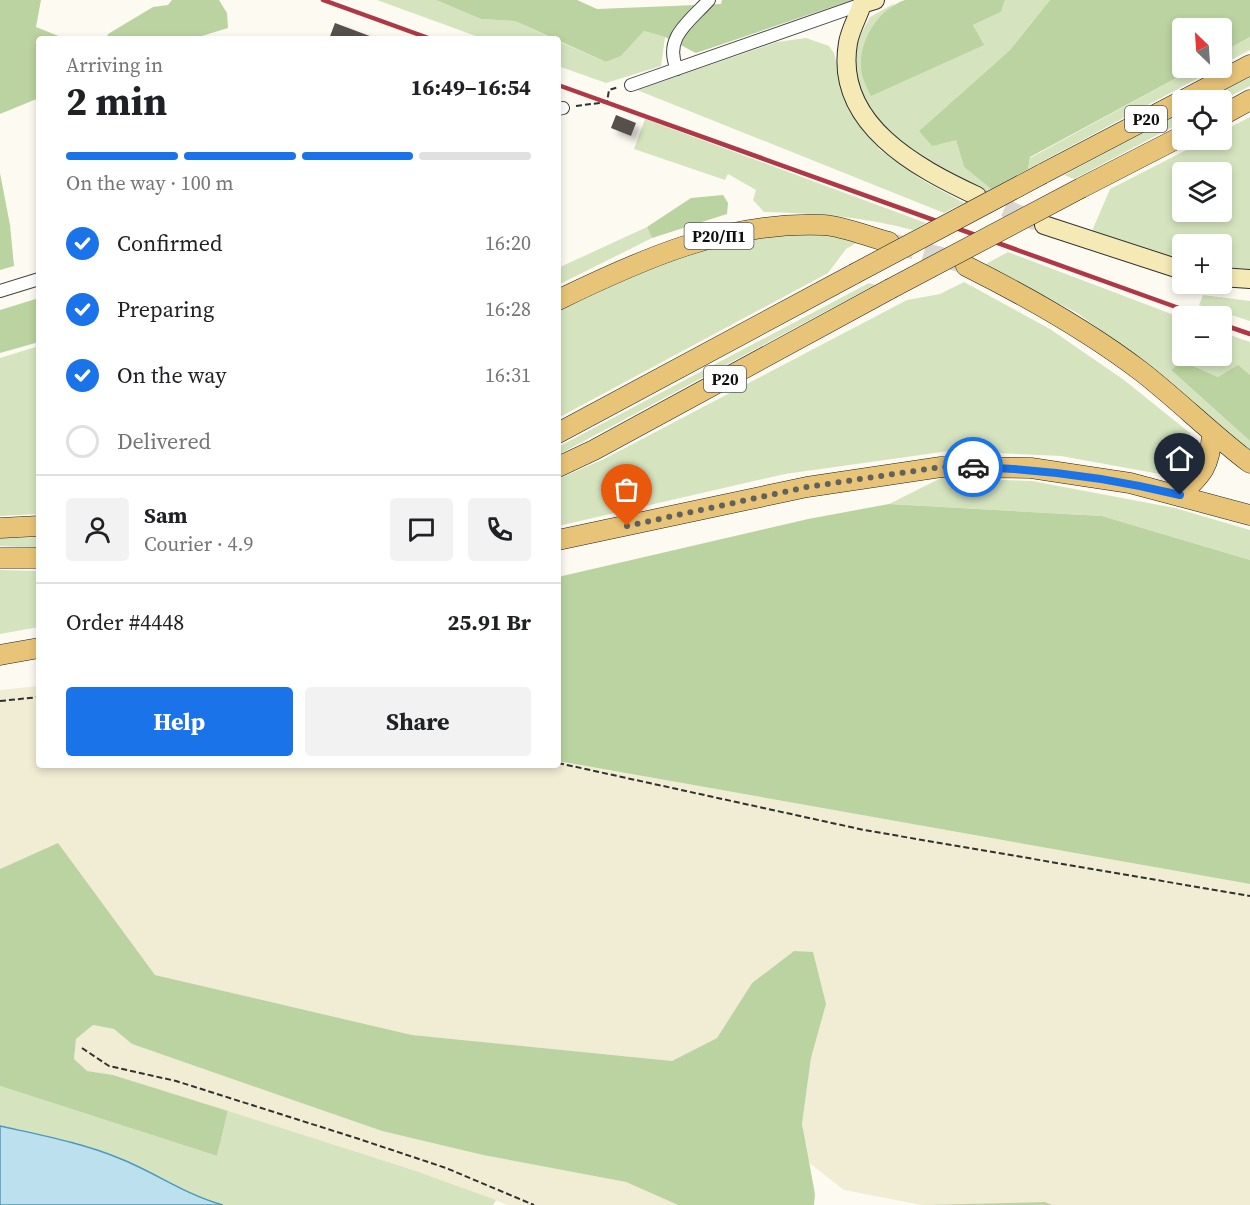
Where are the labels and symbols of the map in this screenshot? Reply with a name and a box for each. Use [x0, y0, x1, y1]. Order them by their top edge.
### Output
north arrow [1172, 18, 1232, 78]
road number: Р20 [1125, 106, 1167, 132]
road number: Р20/П1 [684, 223, 754, 249]
road number: Р20 [704, 366, 746, 392]
pin [1154, 433, 1205, 495]
courier [943, 437, 1003, 497]
pin [601, 464, 652, 526]

